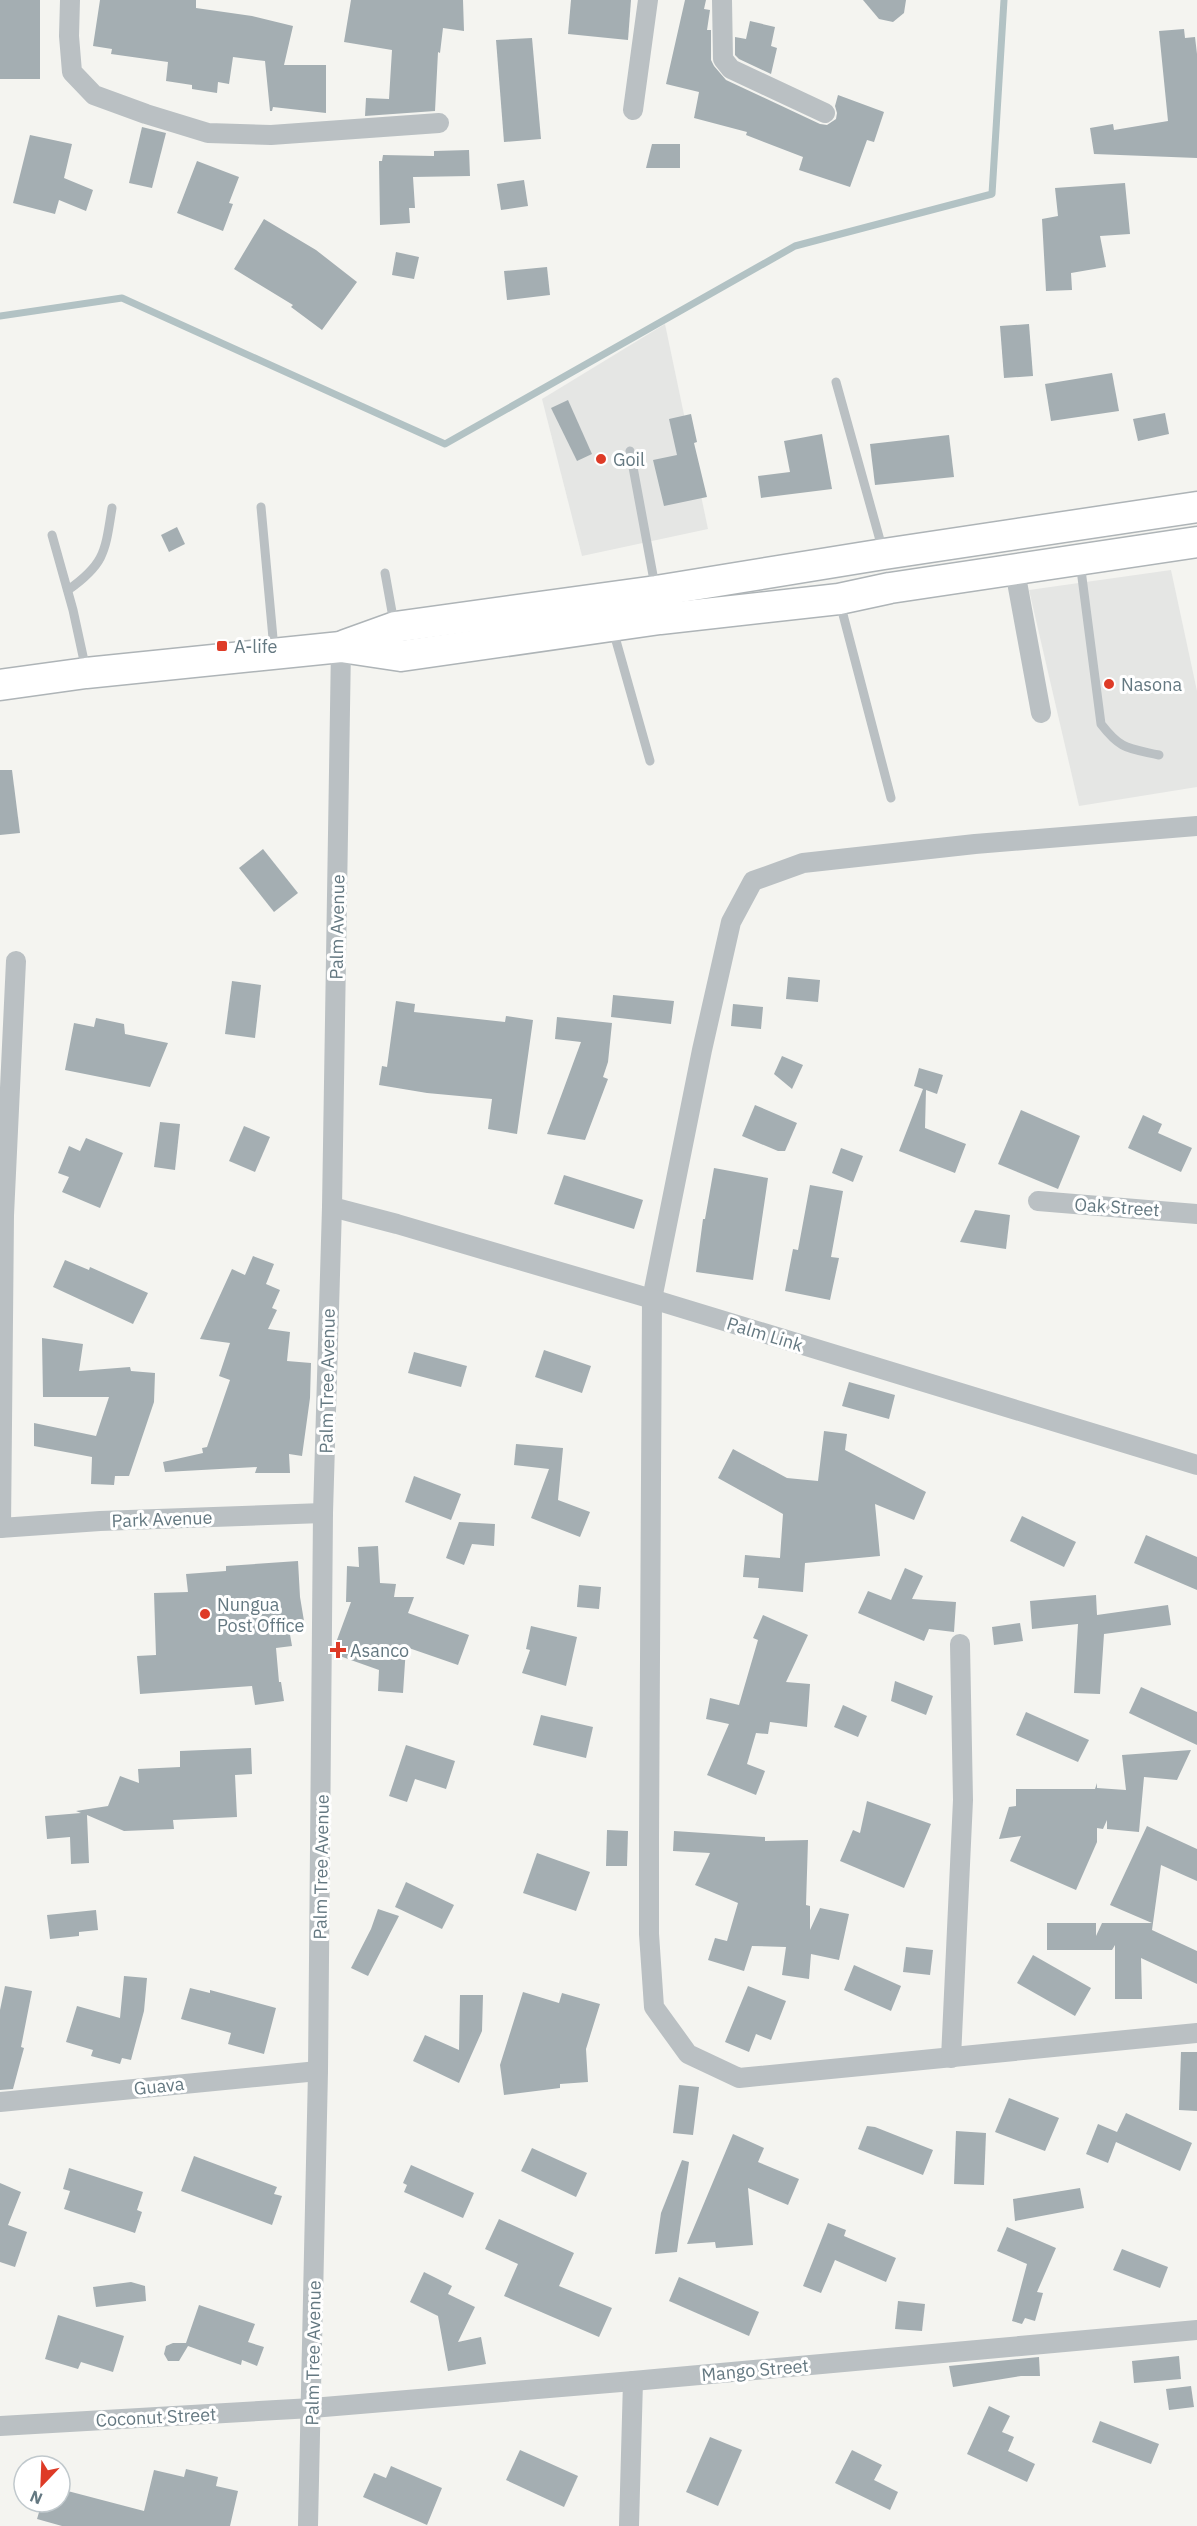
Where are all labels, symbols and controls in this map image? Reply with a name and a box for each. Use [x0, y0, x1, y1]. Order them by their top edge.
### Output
place label: Goil [613, 448, 645, 471]
marker: Goil [594, 452, 608, 466]
place label: A-life [234, 635, 278, 658]
marker: A-life [215, 639, 229, 653]
place label: Nasona [1121, 673, 1182, 696]
marker: Nasona [1102, 677, 1116, 691]
street label: Palm Avenue [325, 874, 349, 980]
street label: Oak Street [1074, 1193, 1160, 1221]
street label: Palm Tree Avenue [314, 1308, 340, 1454]
street label: Palm Link [724, 1312, 806, 1357]
street label: Park Avenue [111, 1506, 213, 1532]
place label: Nungua Post Office [217, 1593, 305, 1637]
marker: Nungua Post Office [198, 1607, 212, 1621]
place label: Asanco [350, 1639, 409, 1662]
marker: Asanco [331, 1643, 345, 1657]
street label: Palm Tree Avenue [308, 1794, 334, 1940]
street label: Guava [133, 2072, 186, 2100]
street label: Palm Tree Avenue [300, 2280, 326, 2426]
street label: Mango Street [700, 2354, 810, 2386]
street label: Coconut Street [95, 2402, 217, 2432]
north arrow [12, 2454, 72, 2514]
text: N [27, 2486, 45, 2509]

